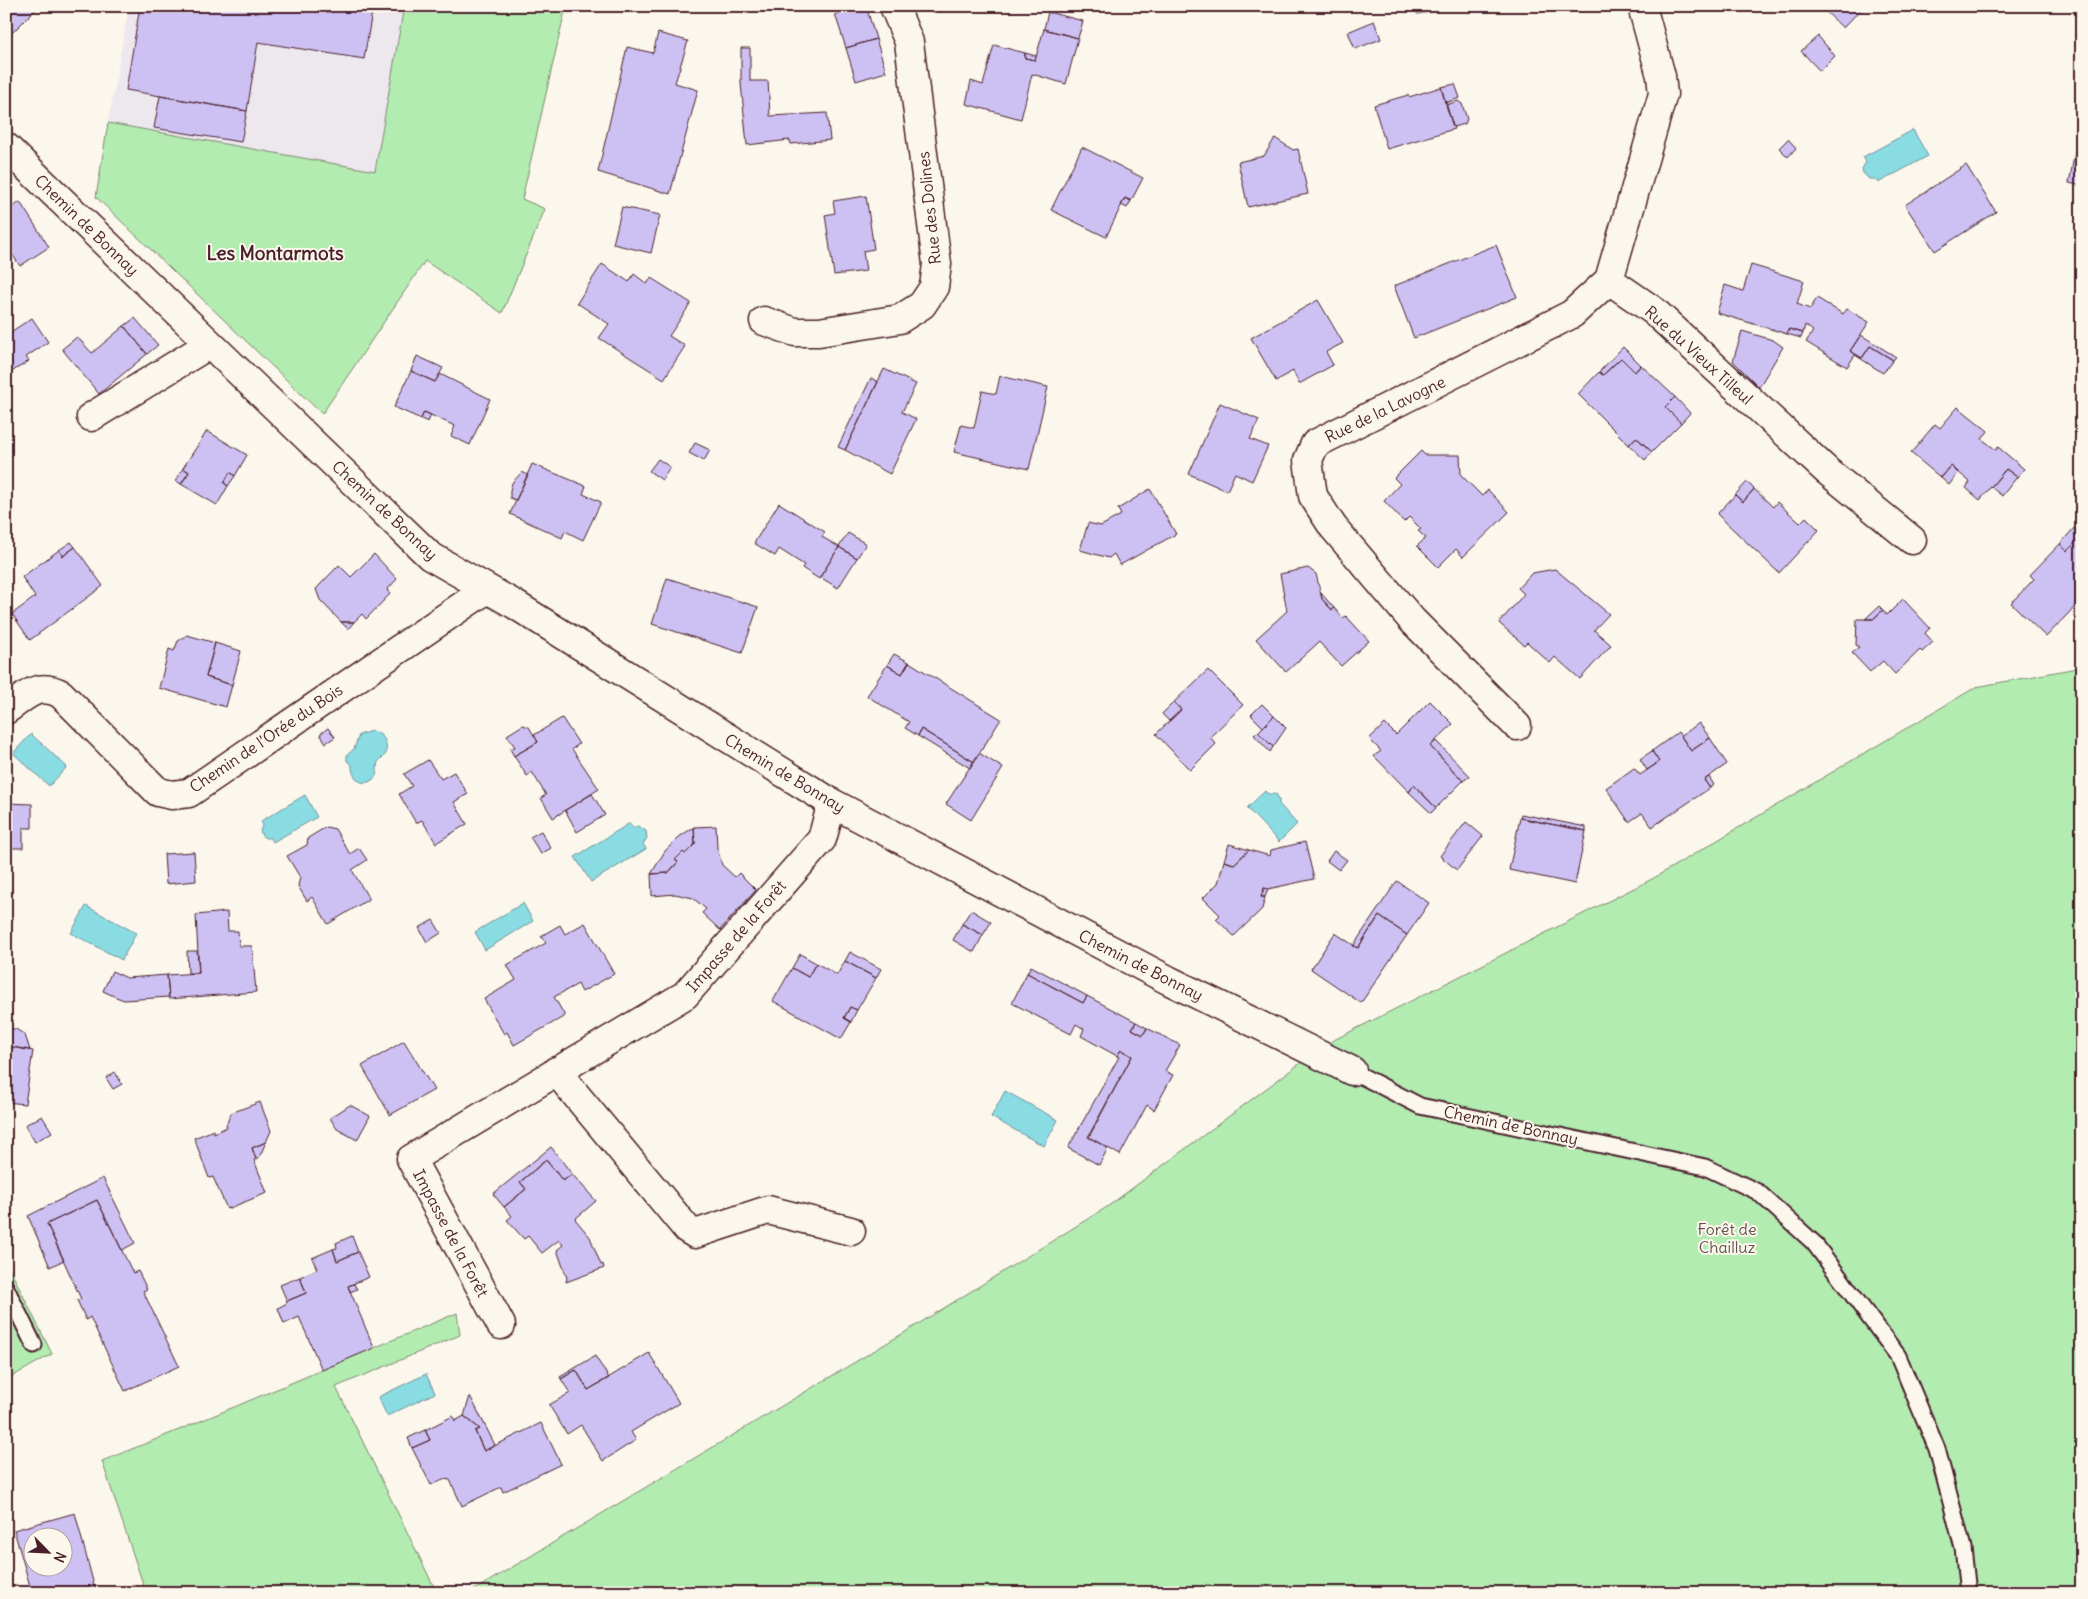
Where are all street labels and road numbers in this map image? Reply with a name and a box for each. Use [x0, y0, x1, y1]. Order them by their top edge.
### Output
street label: Rue des Dolines [913, 151, 945, 265]
street label: Chemin de Bonnay [31, 170, 143, 280]
street label: Rue du Vieux Tilleul [1641, 301, 1757, 409]
street label: Rue de la Lavogne [1322, 371, 1448, 447]
street label: Chemin de Bonnay [328, 456, 442, 564]
street label: Chemin de l’Orée du Bois [186, 679, 346, 797]
street label: Chemin de Bonnay [721, 729, 849, 817]
street label: Impasse de la Forêt [682, 875, 790, 996]
street label: Chemin de Bonnay [1075, 925, 1207, 1005]
street label: Chemin de Bonnay [1442, 1101, 1580, 1149]
street label: Impasse de la Forêt [409, 1166, 493, 1301]

